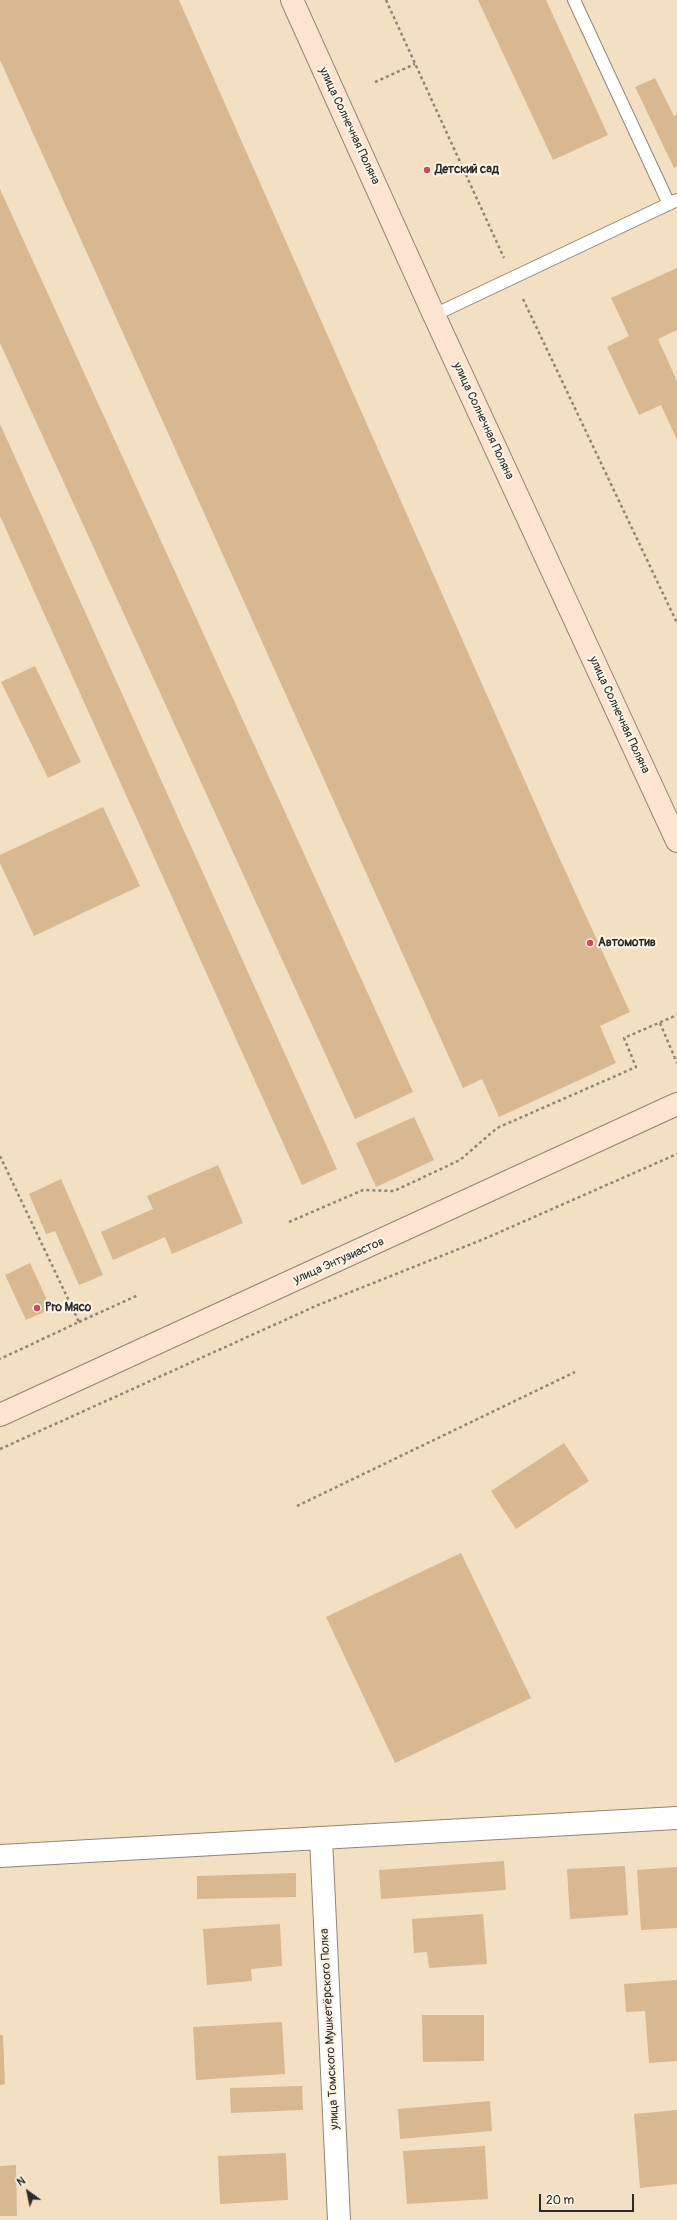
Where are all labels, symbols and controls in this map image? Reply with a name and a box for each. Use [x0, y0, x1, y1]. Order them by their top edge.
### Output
street label: улица Солнечная Поляна [316, 65, 382, 187]
place label: Детский сад [435, 163, 499, 177]
marker: Детский сад [422, 165, 432, 175]
street label: улица Солнечная Поляна [450, 360, 516, 482]
street label: улица Солнечная Поляна [586, 654, 652, 776]
place label: Автомотив [598, 936, 656, 950]
marker: Автомотив [585, 938, 595, 948]
street label: улица Энтузиастов [291, 1235, 387, 1287]
place label: Pro Мясо [45, 1301, 91, 1315]
marker: Pro Мясо [32, 1303, 42, 1313]
street label: улица Томского Мушкетёрского Полка [318, 1928, 342, 2130]
north arrow [8, 2172, 48, 2212]
text: N [15, 2174, 28, 2189]
scale bar [541, 2186, 636, 2212]
text: 20 m [546, 2193, 574, 2208]

